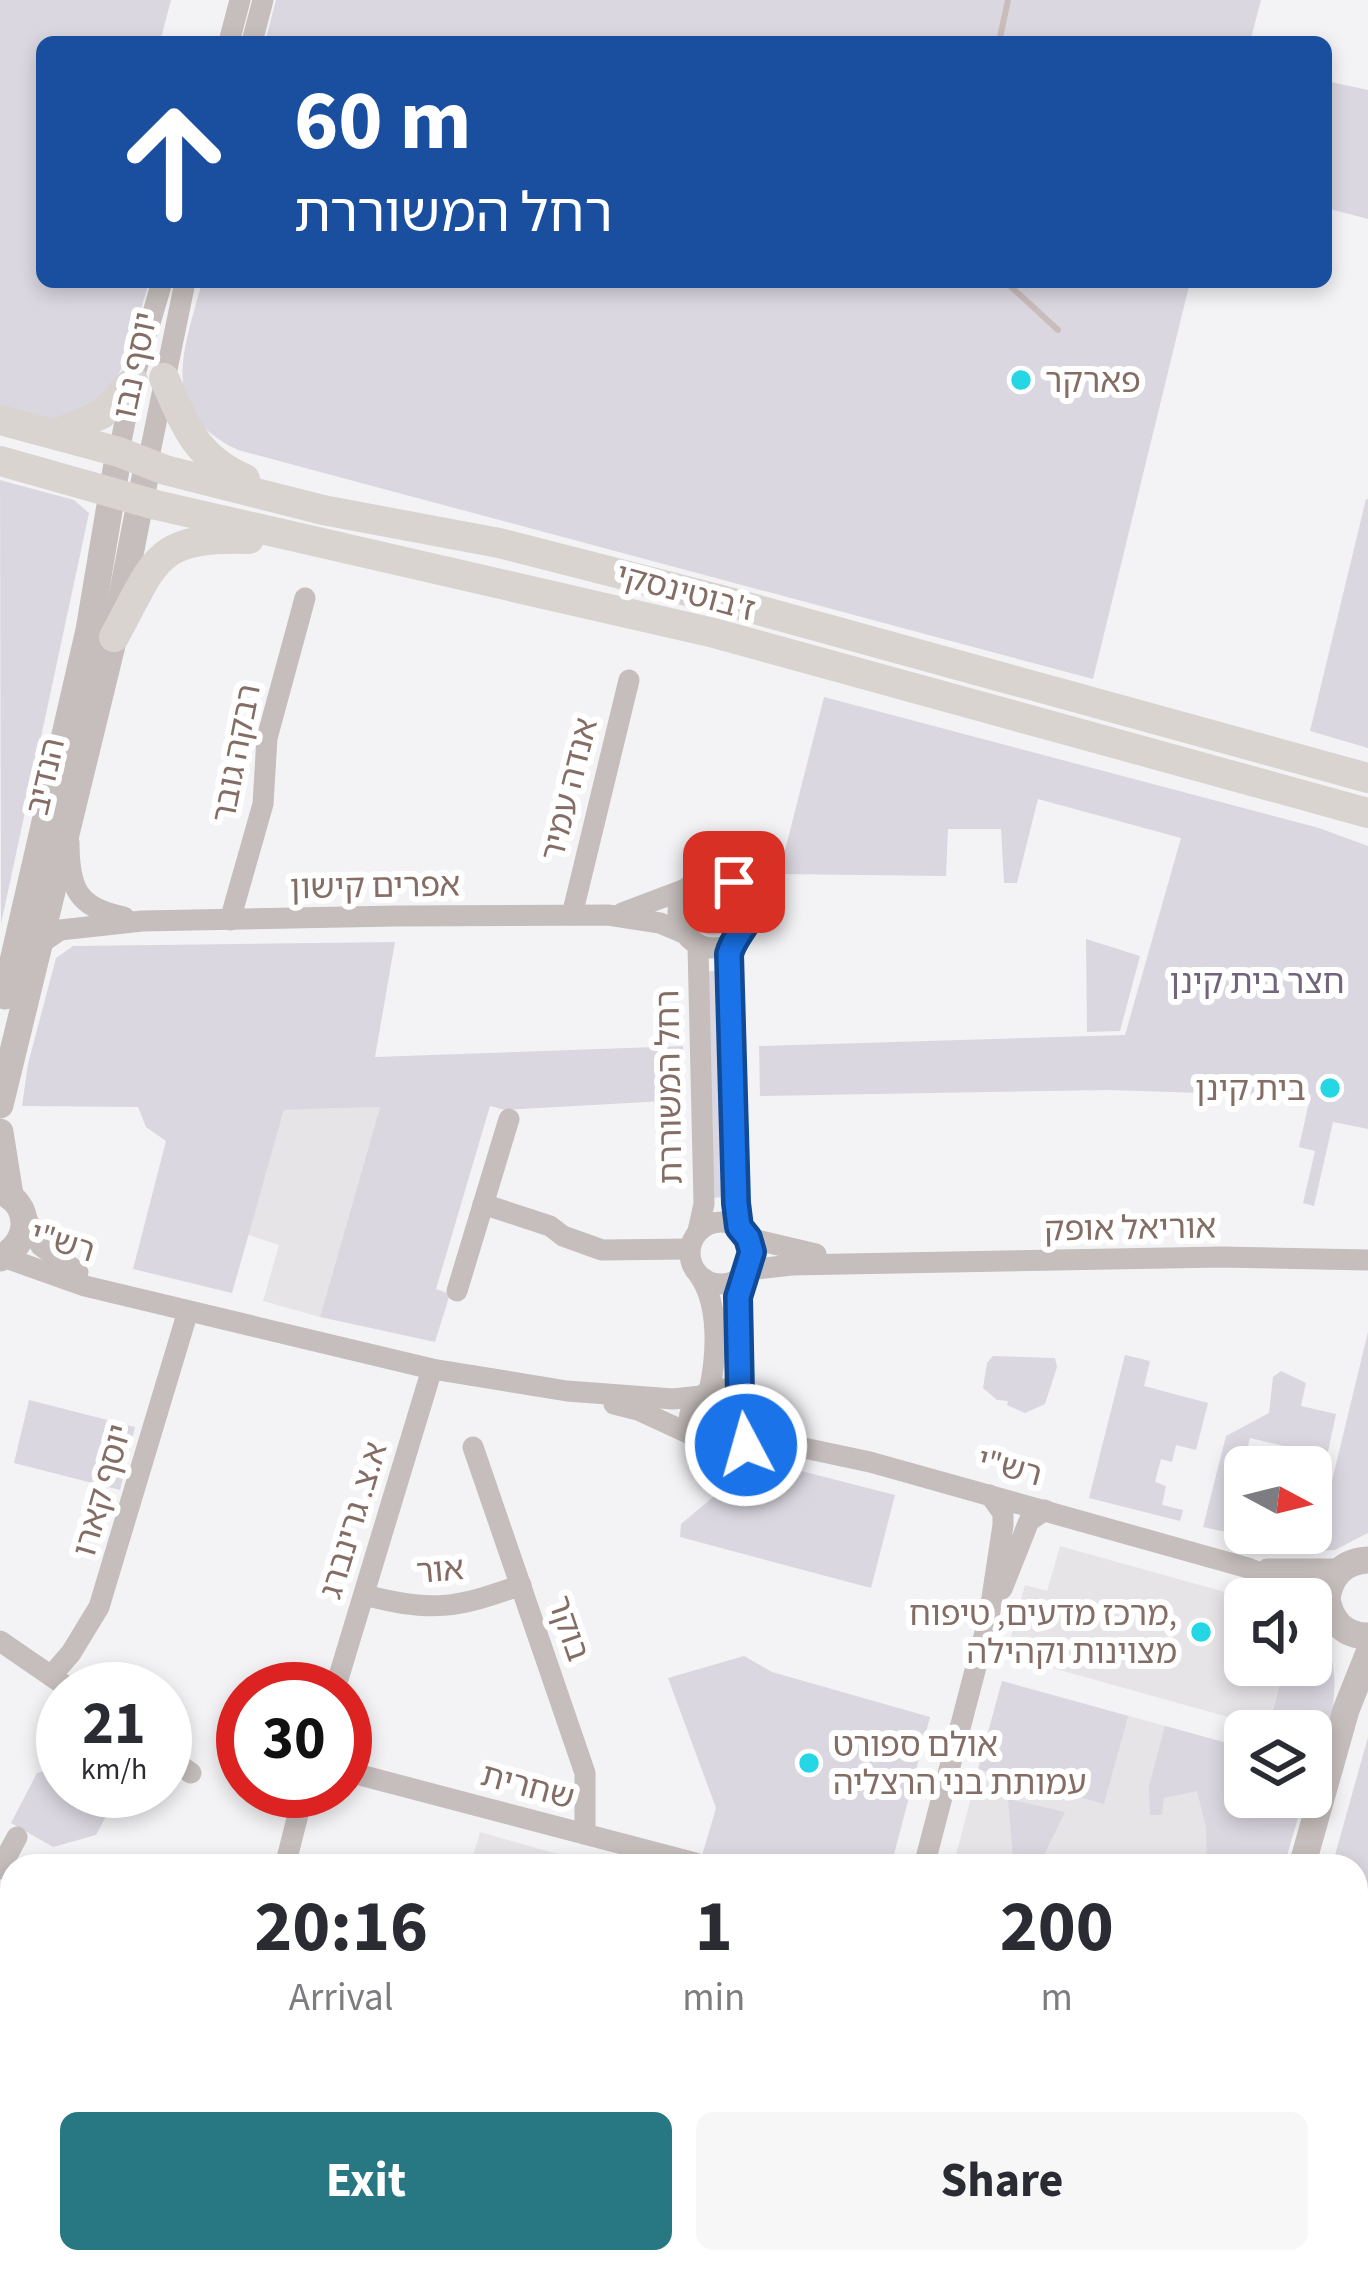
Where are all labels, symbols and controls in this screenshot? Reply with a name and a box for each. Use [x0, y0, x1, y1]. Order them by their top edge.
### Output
text: 60 m [294, 62, 472, 182]
icon: ahead [96, 84, 252, 240]
text: רחל המשוררת [294, 176, 613, 253]
street label: יוסף נבו [101, 308, 170, 423]
place label: פארקר [1045, 358, 1141, 405]
marker: פארקר [1008, 367, 1034, 393]
street label: ז'בוטינסקי [611, 551, 760, 634]
street label: רבקה גובר [200, 680, 273, 827]
street label: אנדה עמיר [529, 713, 610, 866]
street label: הנדיב [14, 733, 77, 819]
pin [683, 831, 785, 933]
icon: arrive [701, 849, 767, 915]
street label: אפרים קישון [289, 862, 461, 911]
park label: חצר בית קינן [1170, 959, 1345, 1006]
street label: רחל המשוררת [644, 989, 695, 1185]
place label: בית קינן [1195, 1066, 1306, 1113]
marker: בית קינן [1317, 1075, 1343, 1101]
street label: אוריאל אופק [1043, 1203, 1217, 1254]
street label: רש"י [25, 1210, 101, 1274]
position arrow [683, 1382, 809, 1508]
street label: יוסף קארו [61, 1419, 144, 1562]
street label: א.צ. גרינברג [307, 1436, 400, 1605]
street label: רש"י [972, 1436, 1047, 1499]
north arrow [1224, 1446, 1332, 1554]
map controls [1224, 1446, 1332, 1818]
street label: אור [414, 1545, 466, 1596]
button: sound [1224, 1578, 1332, 1686]
street label: בוקר [535, 1589, 602, 1668]
place label: מרכז מדעים, טיפוח, מצוינות וקהילה [909, 1591, 1177, 1676]
marker: מרכז מדעים, טיפוח, מצוינות וקהילה [1188, 1619, 1214, 1645]
speed limit sign: 30 [216, 1662, 372, 1818]
text: 21 [82, 1682, 146, 1767]
button: layers [1224, 1710, 1332, 1818]
place label: אולם ספורט עמותת בני הרצליה [833, 1722, 1087, 1807]
text: km/h [81, 1748, 147, 1791]
marker: אולם ספורט עמותת בני הרצליה [796, 1750, 822, 1776]
street label: שחרית [476, 1751, 580, 1821]
text: 20:16 [254, 1876, 428, 1979]
text: 1 [695, 1876, 733, 1979]
text: 200 [1000, 1876, 1114, 1979]
text: Arrival [289, 1970, 394, 2026]
text: min [682, 1970, 745, 2026]
text: m [1041, 1970, 1073, 2026]
button: Exit [60, 2112, 672, 2250]
button: Share [696, 2112, 1308, 2250]

